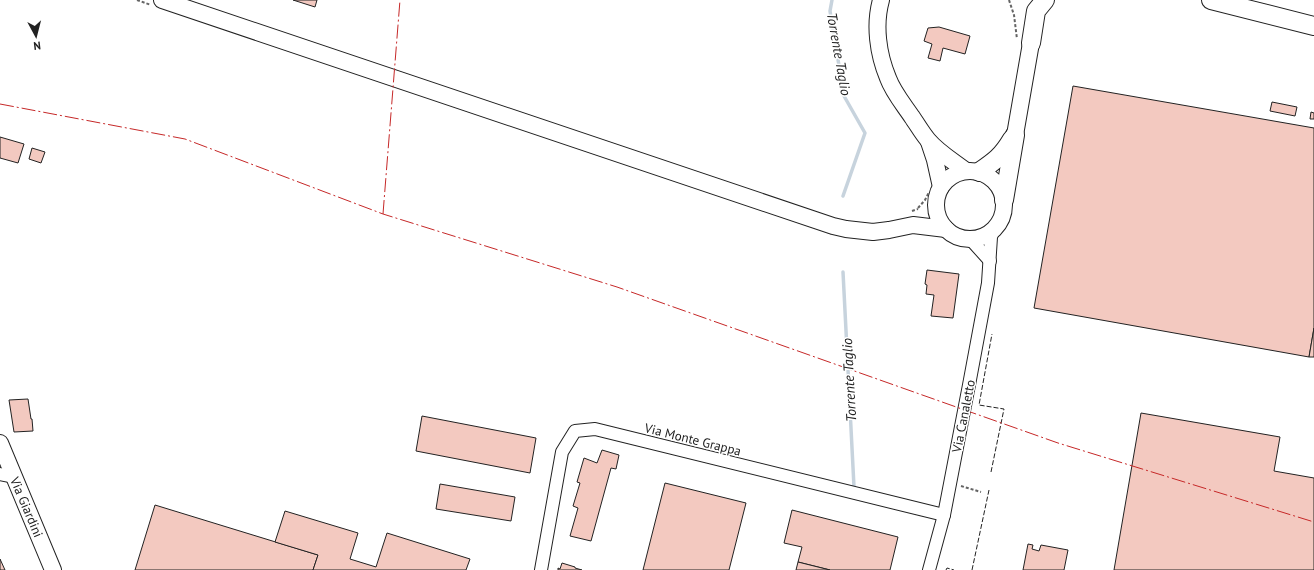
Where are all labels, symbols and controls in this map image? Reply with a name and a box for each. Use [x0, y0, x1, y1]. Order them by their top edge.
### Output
water label: Torrente Taglio [823, 11, 855, 97]
north arrow [16, 16, 56, 56]
text: N [33, 39, 42, 53]
water label: Torrente Taglio [838, 337, 860, 422]
street label: Via Canaletto [948, 378, 979, 455]
street label: Via Monte Grappa [642, 419, 743, 460]
street label: Via Giardini [6, 473, 47, 540]

